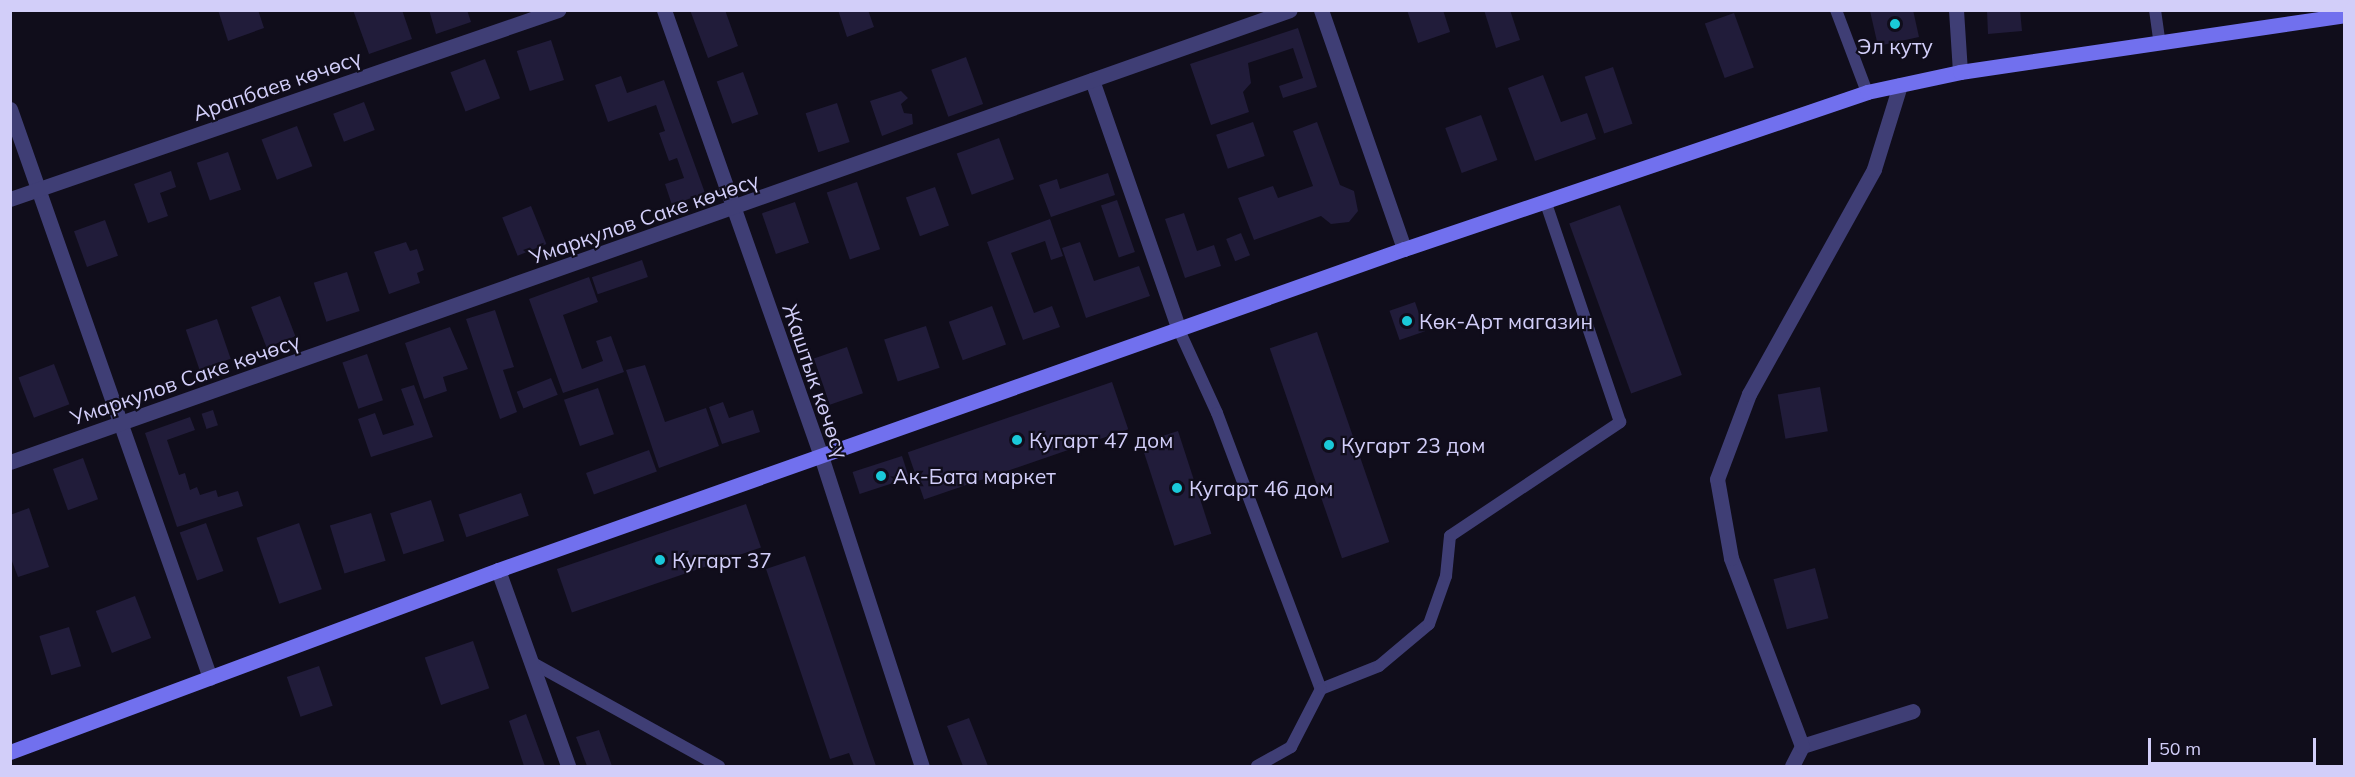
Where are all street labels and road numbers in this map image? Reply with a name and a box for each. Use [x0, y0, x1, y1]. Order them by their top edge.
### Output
street label: Арапбаев көчөсү [189, 44, 365, 126]
street label: Умаркулов Саке көчөсү [526, 167, 762, 269]
street label: Жаштык көчөсү [778, 300, 854, 462]
street label: Умаркулов Саке көчөсү [67, 328, 303, 430]

